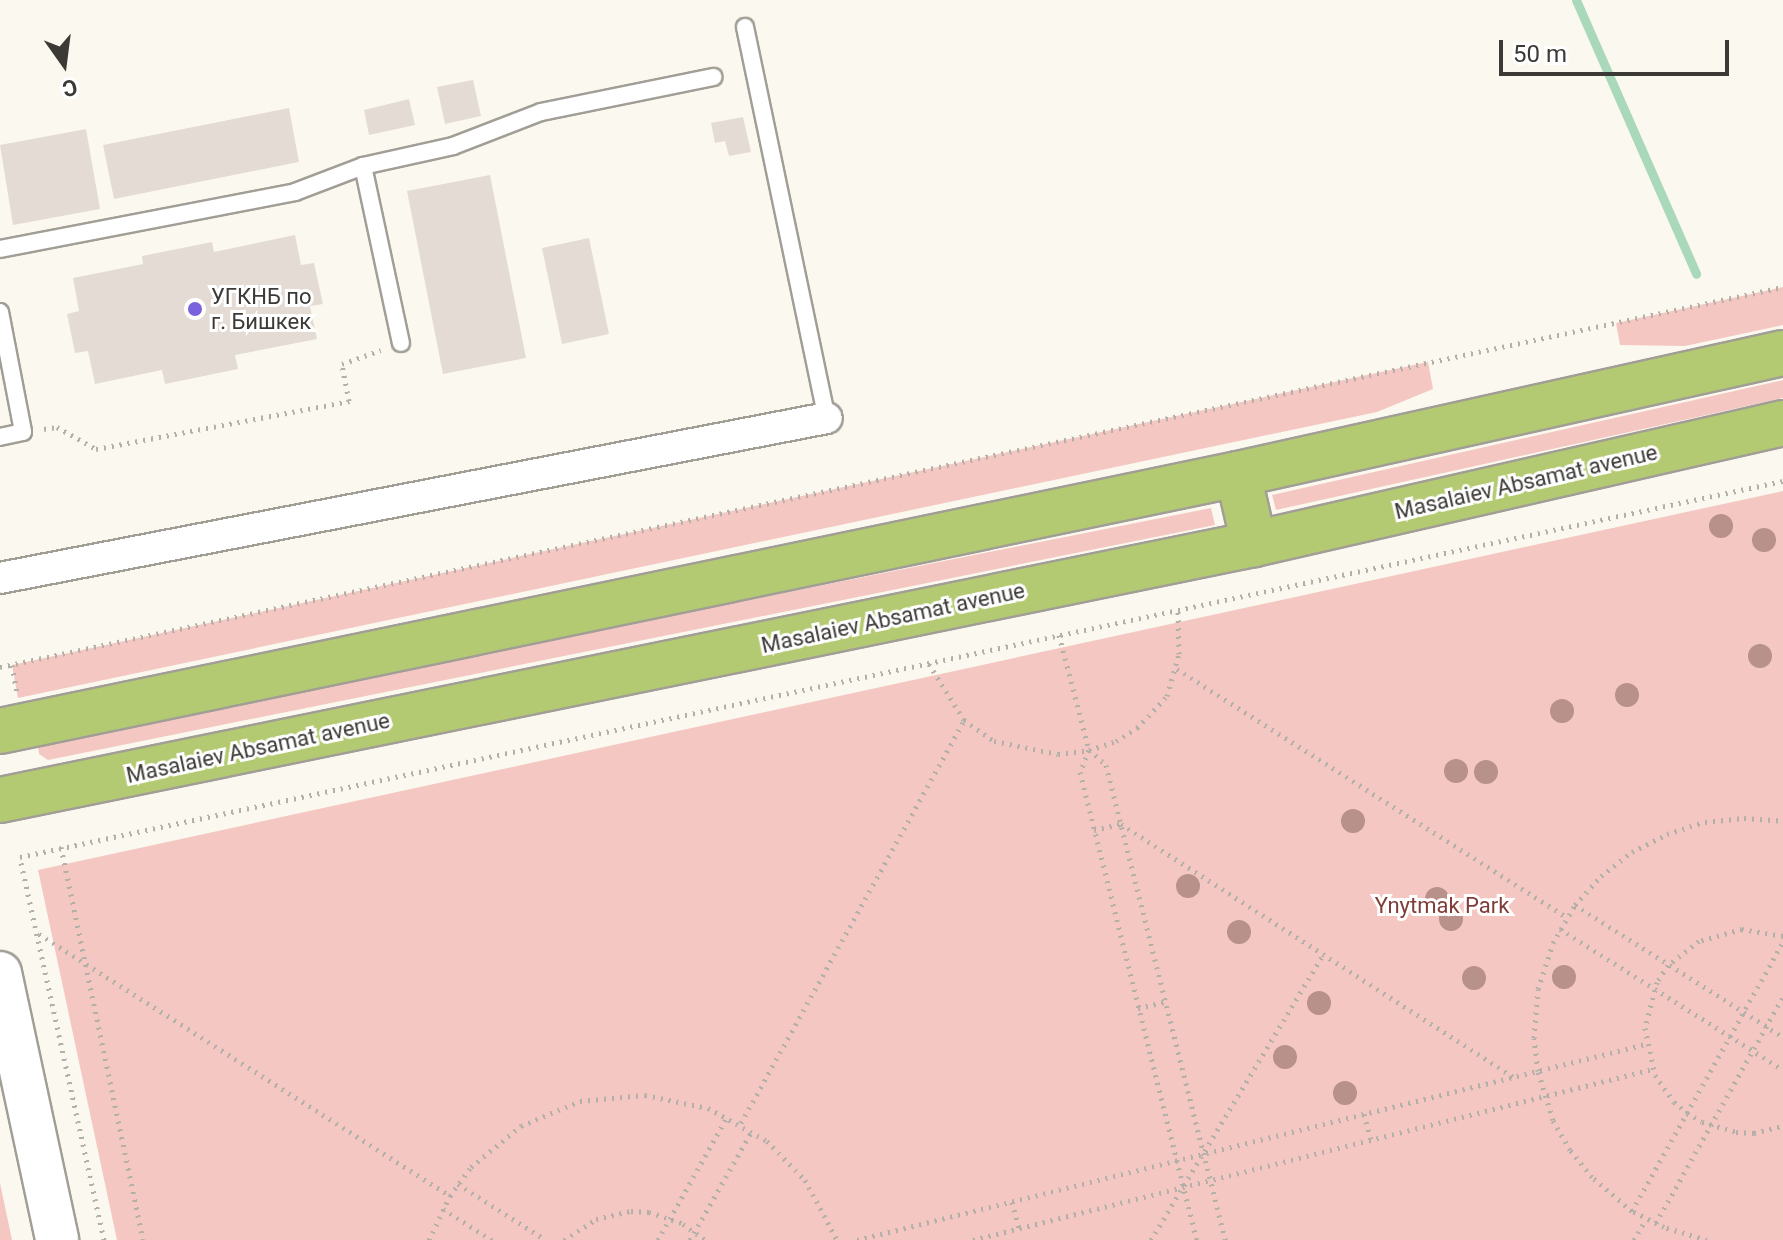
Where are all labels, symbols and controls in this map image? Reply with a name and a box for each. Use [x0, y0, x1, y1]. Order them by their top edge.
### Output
north arrow [24, 24, 104, 104]
scale bar [1503, 24, 1733, 74]
text: 50 m [1513, 40, 1567, 68]
text: С [60, 74, 80, 102]
place label: УГКНБ по г. Бишкек [211, 283, 311, 334]
marker: УГКНБ по г. Бишкек [186, 300, 204, 318]
street label: Masalaiev Absamat avenue [1392, 439, 1660, 525]
street label: Masalaiev Absamat avenue [759, 577, 1027, 659]
street label: Masalaiev Absamat avenue [124, 707, 392, 789]
park label: Ynytmak Park [1375, 893, 1509, 919]

